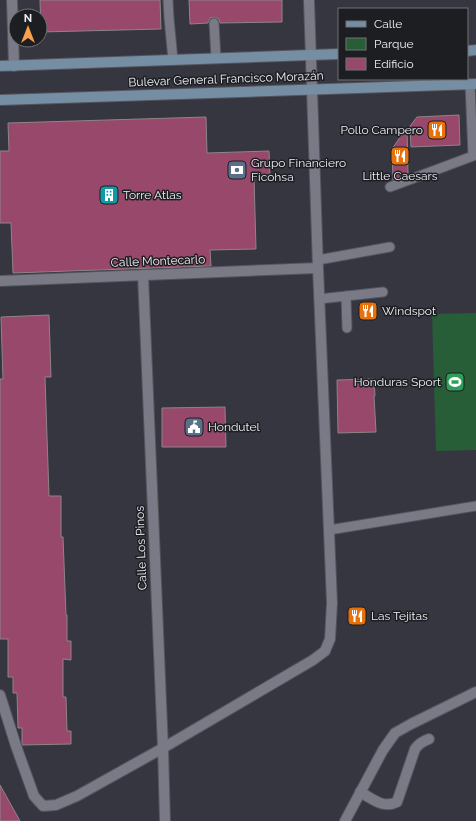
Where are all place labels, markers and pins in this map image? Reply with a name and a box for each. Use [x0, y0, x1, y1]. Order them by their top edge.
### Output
restaurant icon: Pollo Campero [426, 119, 448, 141]
place label: Pollo Campero [340, 123, 423, 137]
restaurant icon: Little Caesars [389, 145, 411, 167]
place label: Grupo Financiero Ficohsa [251, 156, 346, 184]
bank icon: Grupo Financiero Ficohsa [226, 159, 248, 181]
place label: Little Caesars [362, 169, 438, 183]
building icon: Torre Atlas [98, 184, 120, 206]
place label: Torre Atlas [123, 188, 182, 202]
restaurant icon: Windspot [357, 300, 379, 322]
place label: Windspot [382, 304, 436, 318]
sports icon: Honduras Sport [444, 371, 466, 393]
place label: Honduras Sport [354, 375, 441, 389]
public building icon: Hondutel [183, 416, 205, 438]
place label: Hondutel [208, 420, 260, 434]
restaurant icon: Las Tejitas [346, 605, 368, 627]
place label: Las Tejitas [371, 609, 428, 623]

